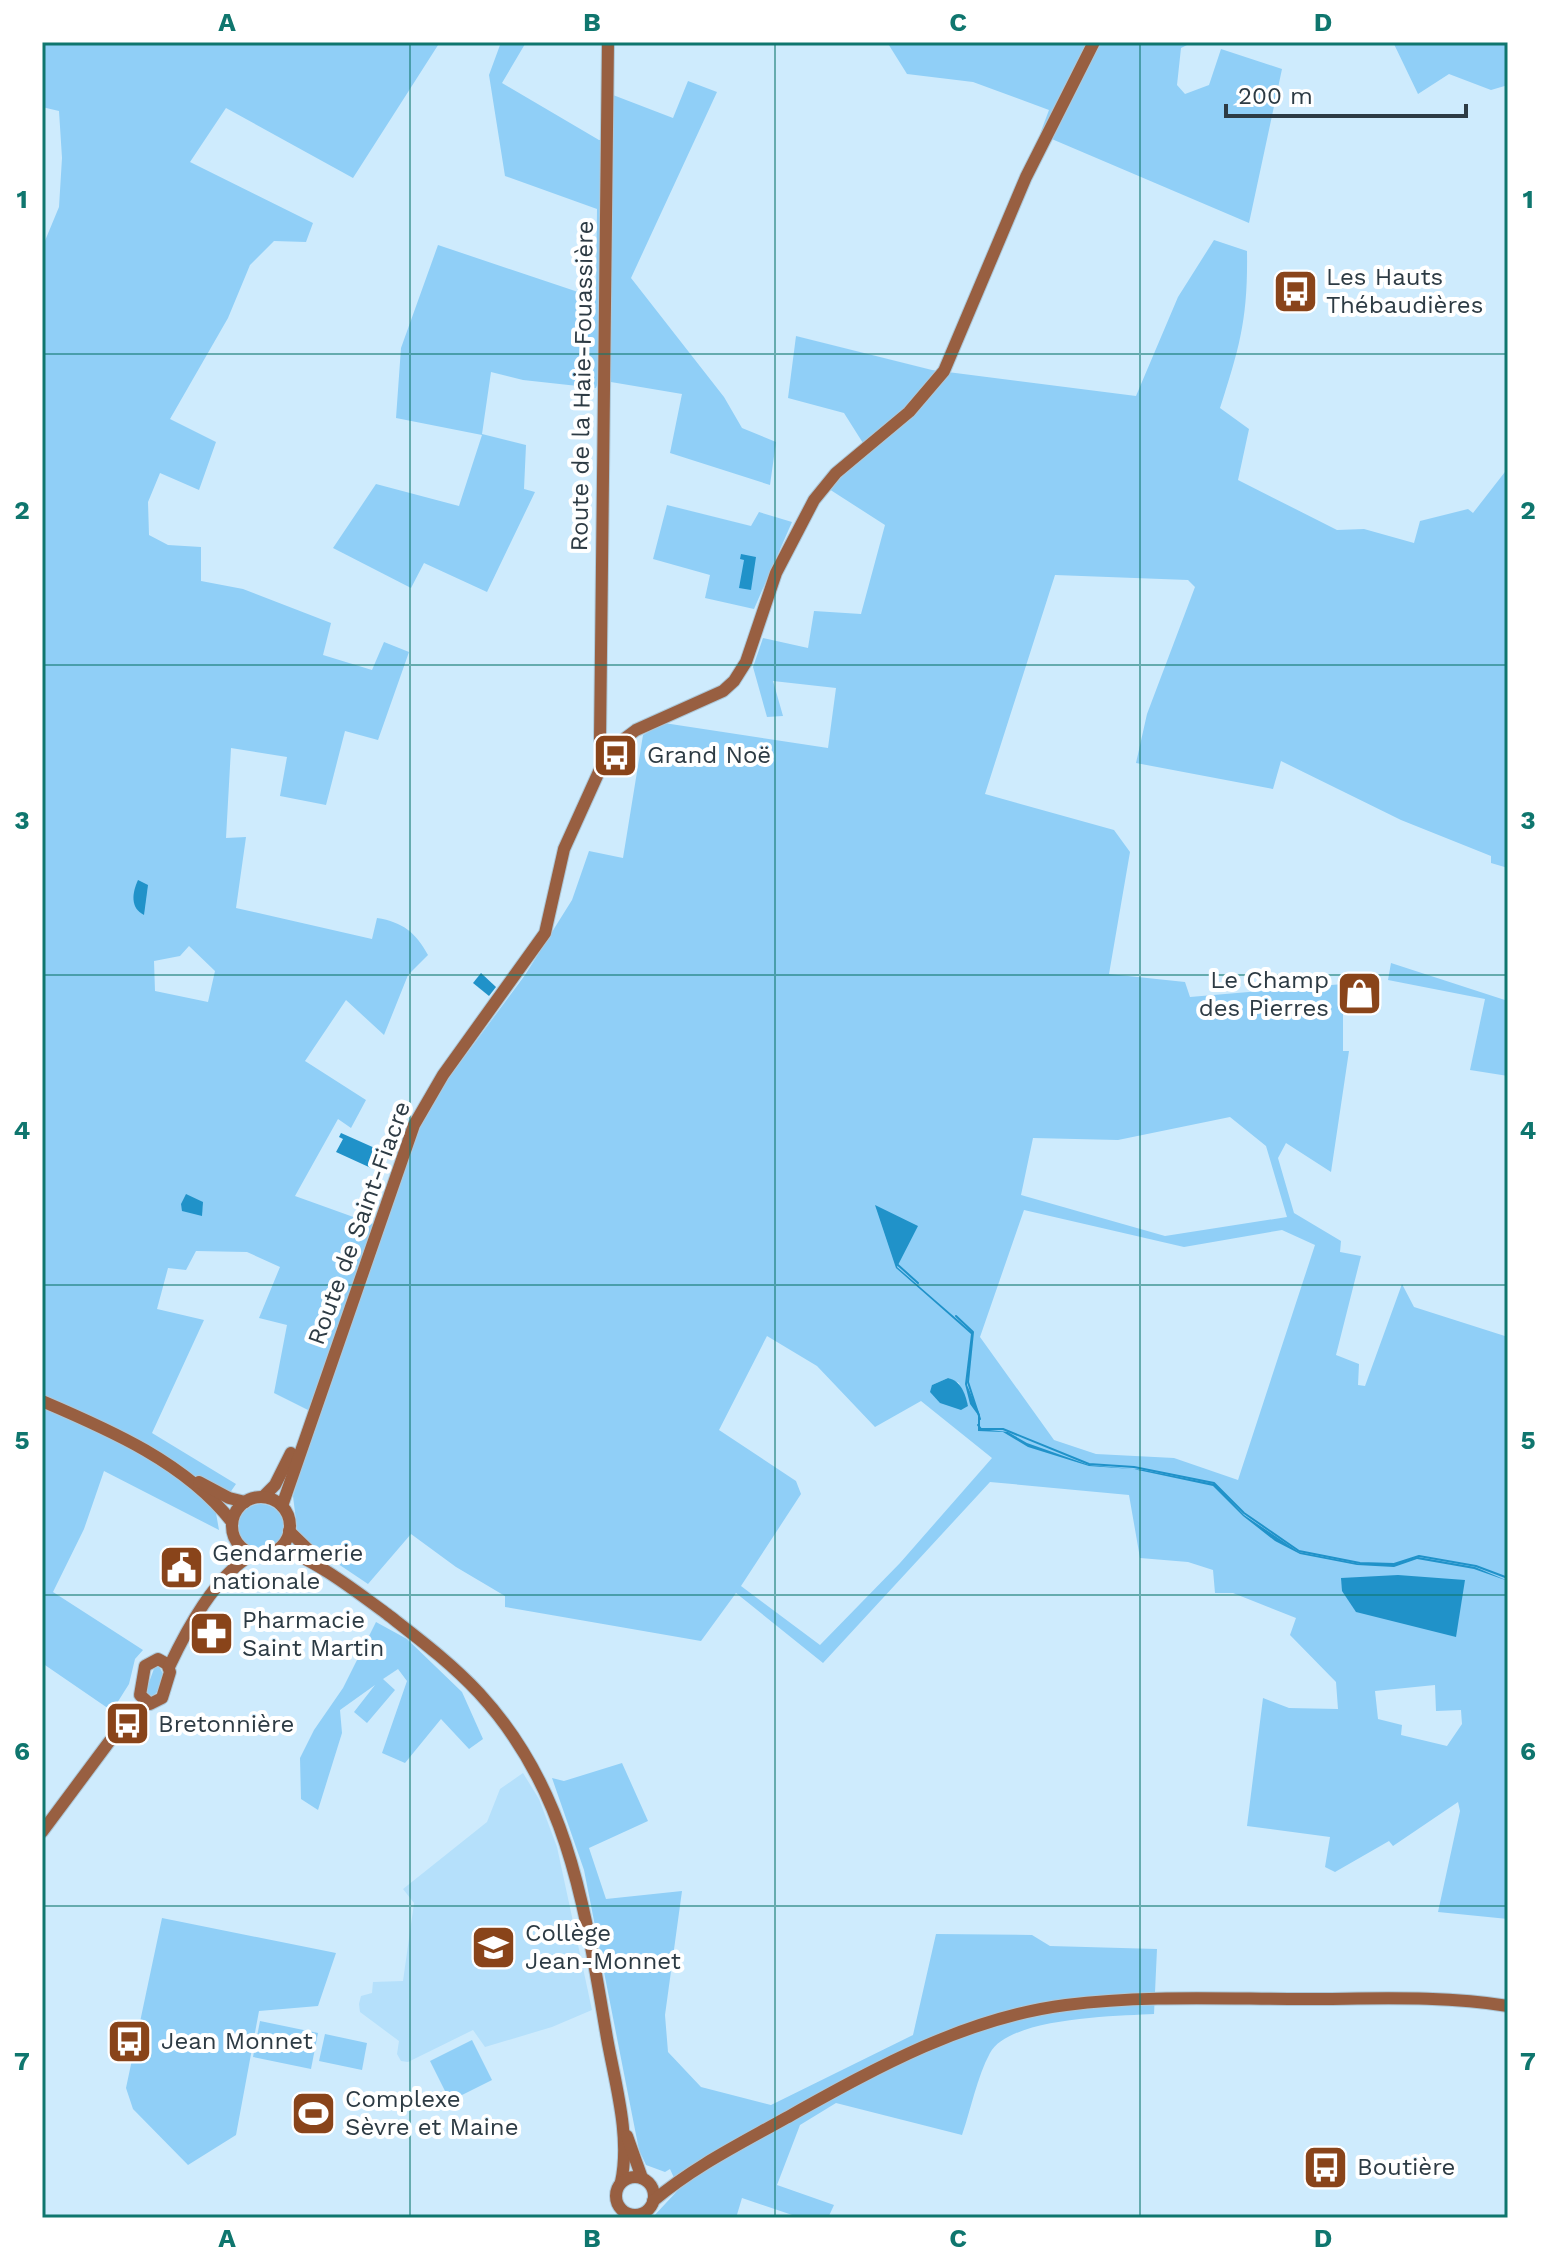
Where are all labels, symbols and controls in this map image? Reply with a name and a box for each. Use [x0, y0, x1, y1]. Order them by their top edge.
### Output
text: A [218, 7, 236, 37]
text: B [583, 7, 601, 37]
text: C [949, 7, 967, 37]
text: D [1314, 7, 1332, 37]
scale bar [1226, 68, 1466, 118]
text: 200 m [1238, 82, 1313, 110]
text: 1 [16, 184, 28, 214]
text: 1 [1522, 184, 1534, 214]
street label: Route de la Haie-Fouassière [565, 220, 599, 552]
place label: Les Hauts Thébaudières [1326, 263, 1483, 319]
bus stop icon: Les Hauts Thébaudières [1271, 267, 1319, 315]
text: 2 [14, 495, 30, 525]
text: 2 [1520, 495, 1536, 525]
bus stop icon: Grand Noë [592, 731, 640, 779]
place label: Grand Noë [647, 741, 771, 769]
text: 3 [14, 805, 30, 835]
text: 3 [1520, 805, 1536, 835]
place label: Le Champ des Pierres [1199, 966, 1329, 1022]
shop icon: Le Champ des Pierres [1336, 970, 1384, 1018]
street label: Route de Saint-Fiacre [302, 1097, 416, 1349]
text: 4 [14, 1115, 31, 1145]
text: 4 [1520, 1115, 1537, 1145]
text: 5 [14, 1425, 30, 1455]
text: 5 [1520, 1425, 1536, 1455]
place label: Gendarmerie nationale [212, 1539, 363, 1595]
public building icon: Gendarmerie nationale [157, 1543, 205, 1591]
place label: Pharmacie Saint Martin [242, 1606, 384, 1662]
pharmacy icon: Pharmacie Saint Martin [187, 1610, 235, 1658]
bus stop icon: Bretonnière [103, 1700, 151, 1748]
place label: Bretonnière [158, 1710, 294, 1738]
text: 6 [14, 1736, 30, 1766]
text: 6 [1520, 1736, 1536, 1766]
place label: Collège Jean-Monnet [525, 1919, 681, 1975]
school or university icon: Collège Jean-Monnet [470, 1923, 518, 1971]
bus stop icon: Jean Monnet [106, 2017, 154, 2065]
place label: Jean Monnet [161, 2027, 313, 2055]
text: 7 [14, 2046, 30, 2076]
text: 7 [1520, 2046, 1536, 2076]
place label: Complexe Sèvre et Maine [345, 2085, 519, 2141]
sports icon: Complexe Sèvre et Maine [290, 2089, 338, 2137]
bus stop icon: Boutière [1302, 2143, 1350, 2191]
place label: Boutière [1357, 2153, 1455, 2181]
text: A [218, 2223, 236, 2253]
text: B [583, 2223, 601, 2253]
text: C [949, 2223, 967, 2253]
text: D [1314, 2223, 1332, 2253]

